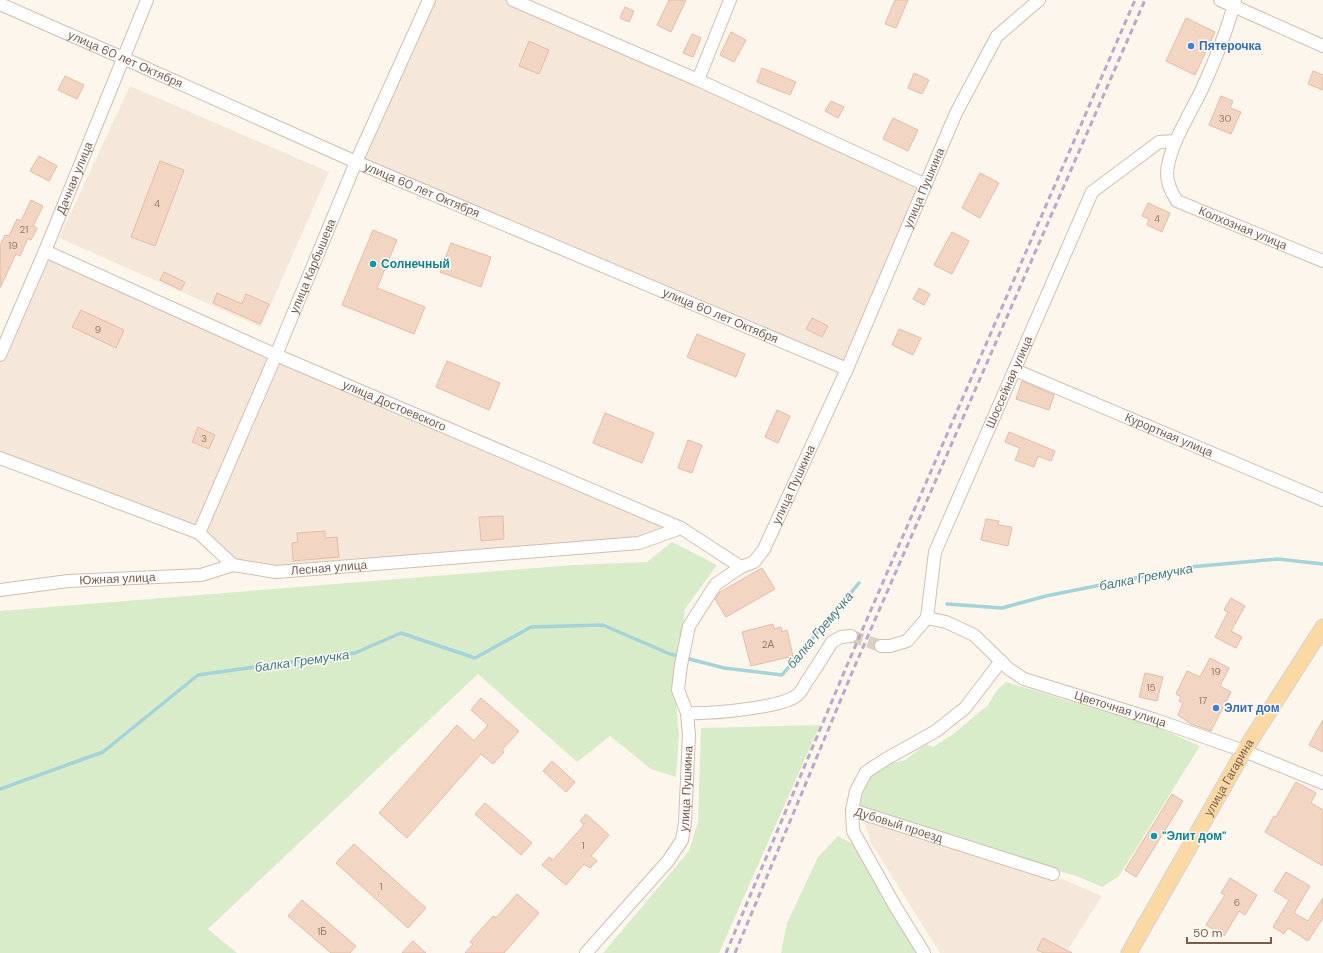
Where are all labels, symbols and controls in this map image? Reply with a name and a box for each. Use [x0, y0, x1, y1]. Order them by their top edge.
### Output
street label: улица 60 лет Октября [66, 27, 185, 92]
place label: Пятерочка [1199, 38, 1262, 54]
marker: Пятерочка [1186, 41, 1196, 51]
house number: 30 [1219, 112, 1232, 125]
street label: Дачная улица [53, 139, 97, 217]
street label: улица Пушкина [900, 145, 948, 231]
street label: улица 60 лет Октября [362, 158, 482, 221]
house number: 4 [154, 197, 160, 210]
street label: Колхозная улица [1196, 203, 1290, 254]
house number: 4 [1154, 212, 1160, 225]
street label: улица Карбышева [286, 216, 340, 316]
house number: 21 [20, 223, 28, 236]
house number: 19 [8, 239, 18, 252]
place label: Солнечный [381, 256, 450, 272]
marker: Солнечный [368, 259, 378, 269]
street label: улица 60 лет Октября [660, 284, 781, 347]
house number: 9 [95, 323, 101, 336]
street label: Шоссейная улица [982, 333, 1036, 431]
street label: улица Достоевского [340, 376, 449, 435]
street label: Курортная улица [1122, 409, 1216, 461]
house number: 3 [201, 432, 207, 445]
street label: улица Пушкина [768, 442, 819, 527]
street label: Лесная улица [290, 557, 368, 579]
water label: балка Гремучка [1098, 560, 1194, 594]
street label: Южная улица [79, 569, 156, 588]
water label: балка Гремучка [783, 588, 857, 672]
house number: 2А [762, 638, 775, 651]
water label: балка Гремучка [254, 646, 350, 676]
house number: 19 [1211, 665, 1221, 678]
house number: 15 [1146, 681, 1156, 694]
street label: Цветочная улица [1072, 687, 1169, 731]
house number: 17 [1199, 694, 1207, 707]
place label: Элит дом [1224, 700, 1280, 716]
marker: Элит дом [1211, 703, 1221, 713]
street label: улица Гагарина [1201, 736, 1258, 819]
street label: улица Пушкина [676, 745, 697, 833]
street label: Дубовый проезд [853, 803, 945, 846]
place label: "Элит дом" [1162, 828, 1226, 844]
marker: "Элит дом" [1149, 831, 1159, 841]
house number: 1 [581, 839, 585, 852]
house number: 1 [379, 880, 383, 893]
house number: 6 [1234, 896, 1240, 909]
scale bar [1187, 919, 1271, 945]
house number: 1Б [317, 925, 327, 938]
text: 50 m [1193, 925, 1222, 941]

